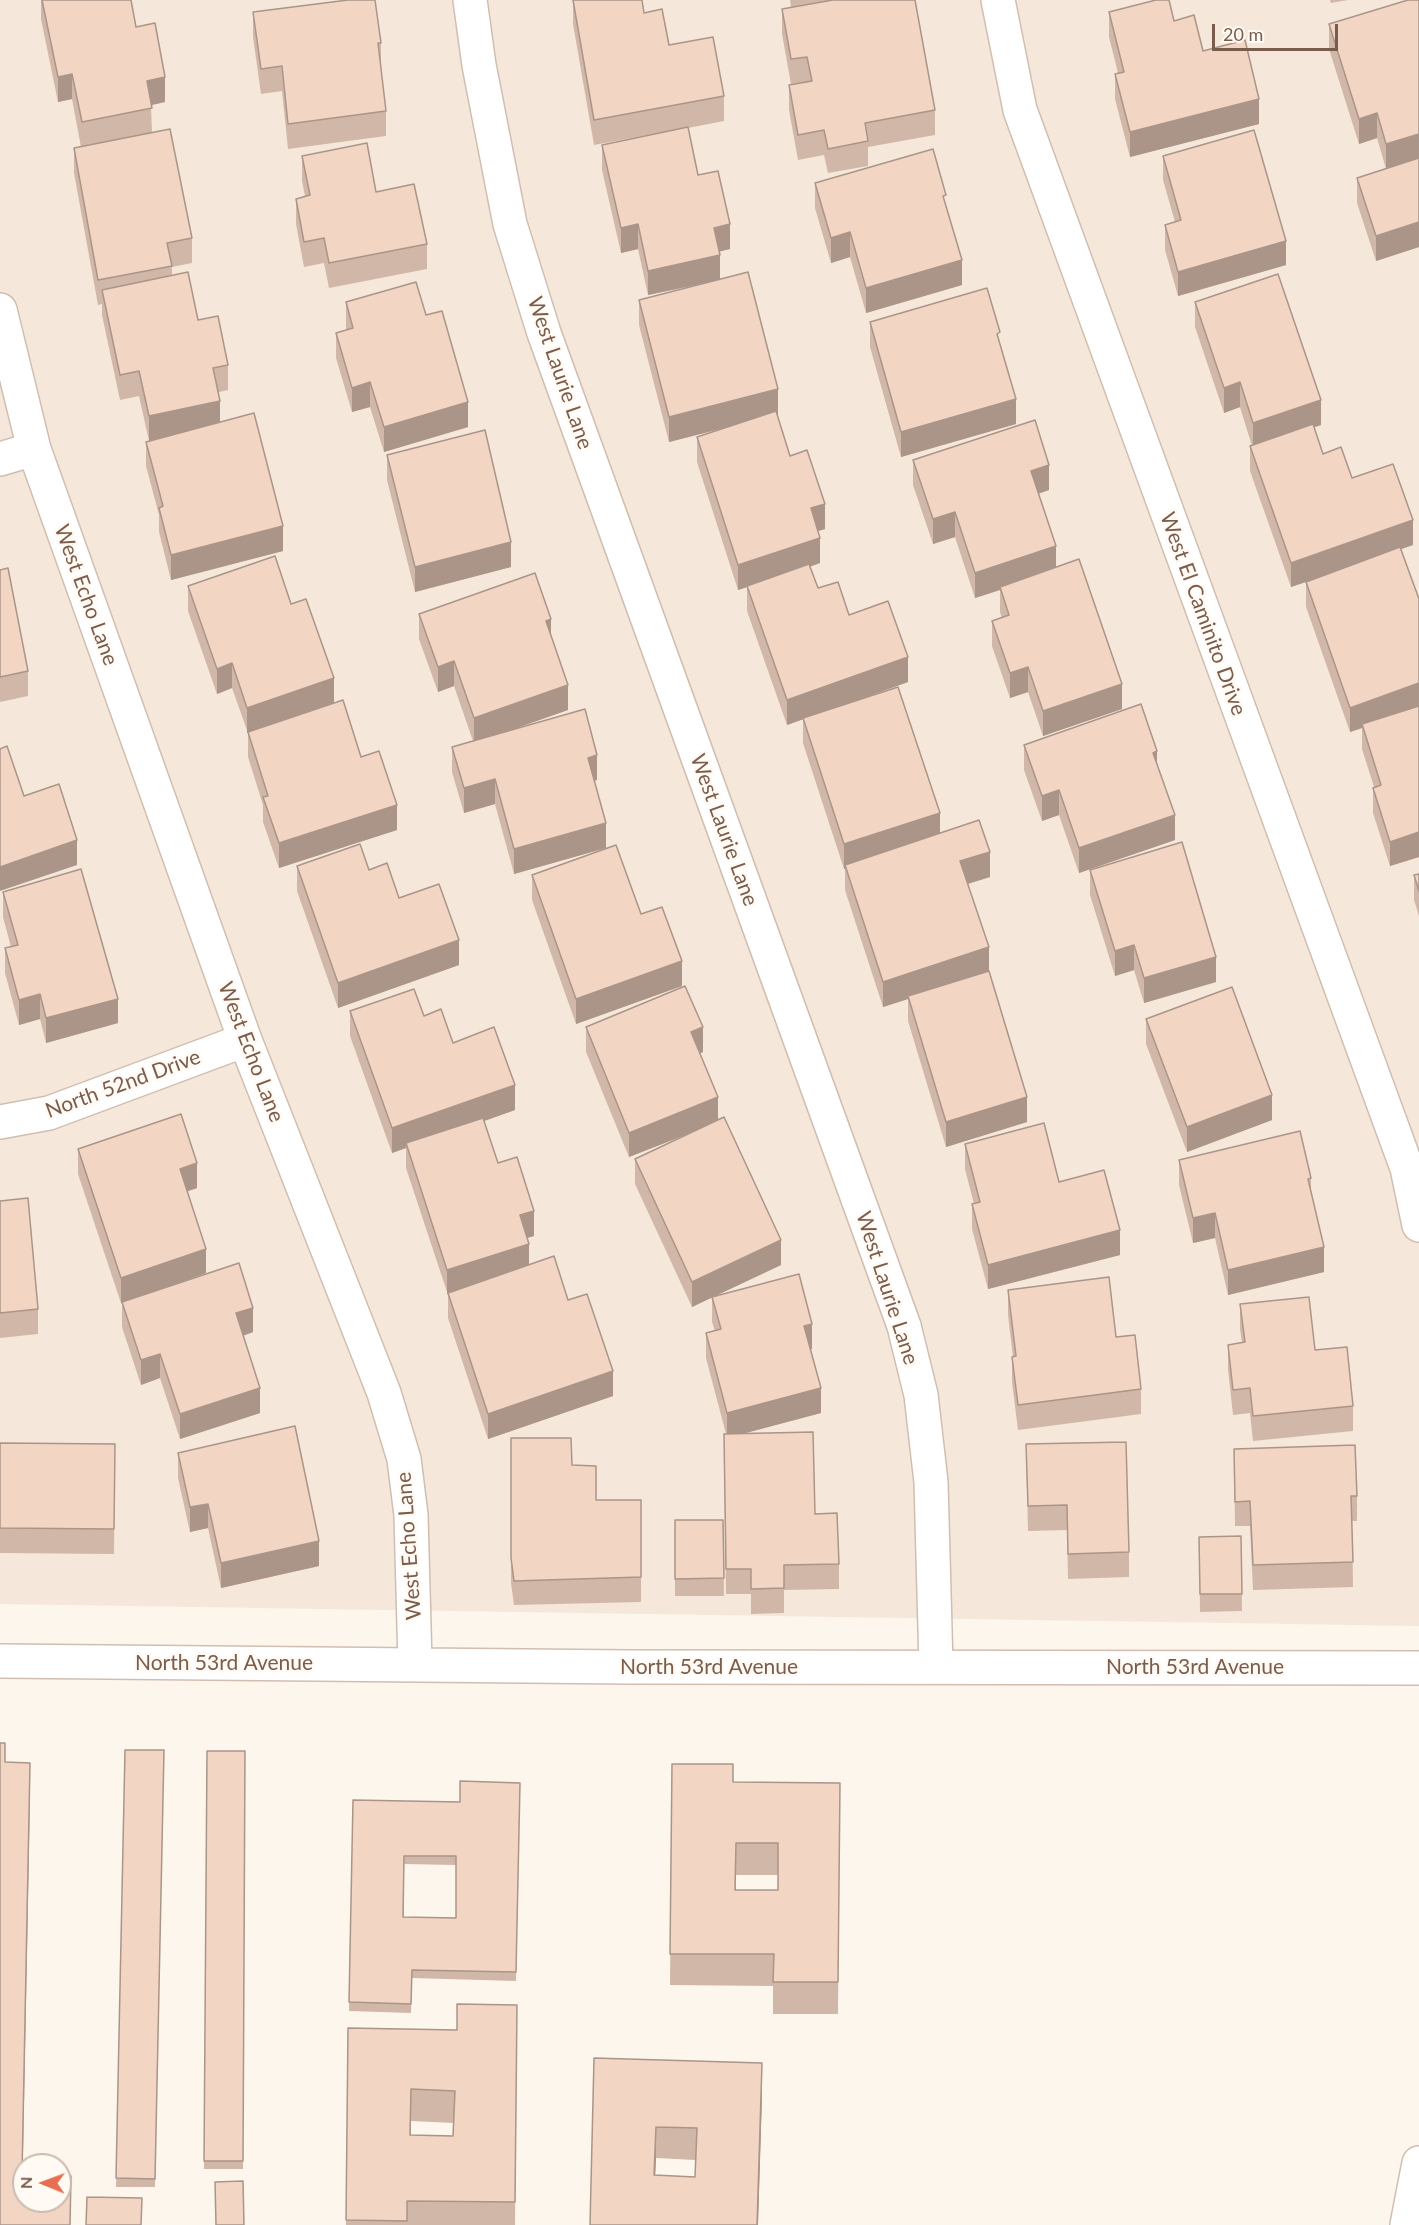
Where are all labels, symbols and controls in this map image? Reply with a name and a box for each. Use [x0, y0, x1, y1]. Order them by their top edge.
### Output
scale bar [1215, 12, 1341, 50]
text: 20 m [1223, 23, 1263, 45]
street label: West Laurie Lane [522, 293, 598, 453]
street label: West El Caminito Drive [1155, 509, 1251, 719]
street label: West Echo Lane [49, 521, 123, 669]
street label: West Laurie Lane [685, 751, 763, 909]
street label: West Echo Lane [213, 978, 289, 1126]
street label: North 52nd Drive [42, 1044, 204, 1124]
street label: West Laurie Lane [850, 1208, 924, 1368]
street label: West Echo Lane [391, 1471, 427, 1621]
street label: North 53rd Avenue [135, 1650, 313, 1676]
street label: North 53rd Avenue [620, 1654, 798, 1680]
street label: North 53rd Avenue [1106, 1654, 1284, 1680]
north arrow [12, 2153, 72, 2213]
text: N [16, 2176, 35, 2189]

